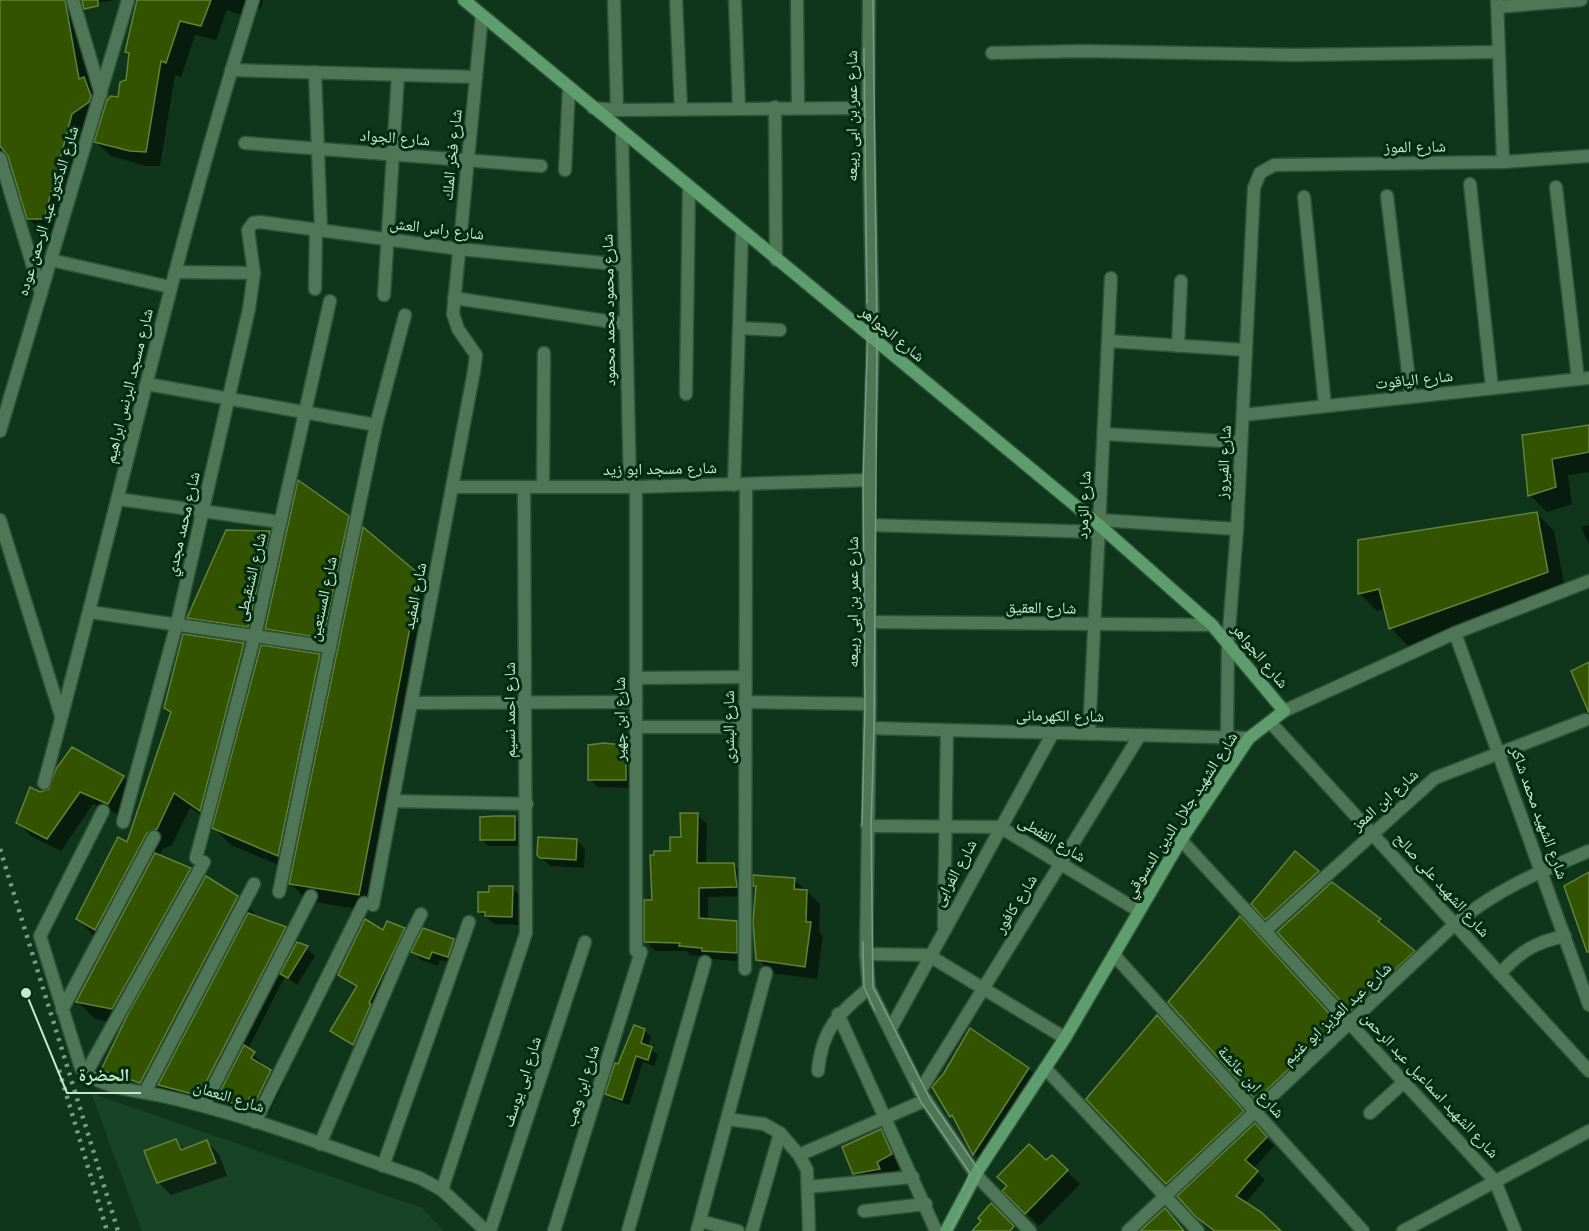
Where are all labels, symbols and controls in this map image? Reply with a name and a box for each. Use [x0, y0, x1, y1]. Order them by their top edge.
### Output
street label: شارع عمر بن ابى ربيعه [842, 50, 862, 182]
street label: شارع فخر الملك [437, 108, 467, 202]
street label: شارع الدكتور عبد الرحمن عوده [13, 124, 83, 298]
street label: شارع الجواد [359, 126, 431, 150]
street label: شارع الموز [1383, 136, 1446, 158]
street label: شارع راس العش [389, 213, 485, 245]
street label: شارع محمود محمد محمود [598, 234, 620, 386]
street label: شارع الجواهر [854, 301, 929, 366]
street label: شارع مسجد البرنس ابراهيم [100, 307, 158, 465]
street label: شارع الياقوت [1374, 366, 1454, 394]
street label: شارع الفيروز [1212, 425, 1236, 500]
street label: شارع مسجد ابو زيد [603, 458, 717, 480]
street label: شارع محمد مجدي [161, 470, 207, 579]
street label: شارع الزمرد [1072, 470, 1096, 540]
street label: شارع الشنقيطى [231, 531, 271, 623]
street label: شارع عمر بن ابى ربيعه [843, 536, 863, 668]
street label: شارع المستعين [304, 555, 342, 643]
street label: شارع المفيد [399, 561, 431, 631]
street label: شارع العقيق [1006, 597, 1076, 619]
street label: شارع الجواهر [1227, 619, 1293, 692]
street label: شارع احمد نسيم [500, 662, 520, 758]
street label: شارع ابن جهير [610, 677, 630, 762]
street label: شارع البشرى [719, 690, 739, 764]
street label: شارع الكهرمانى [1016, 705, 1104, 727]
street label: شارع الشهيد جلال الدين الدسوقي [1120, 728, 1244, 903]
street label: شارع الشهيد محمد شاكر [1505, 743, 1572, 882]
street label: شارع ابن المعز [1347, 765, 1423, 836]
street label: شارع القفطى [1015, 811, 1089, 867]
street label: شارع الشهيد على صالح [1390, 829, 1494, 941]
street label: شارع الفرابى [928, 836, 982, 910]
street label: شارع كافور [990, 871, 1042, 938]
street label: شارع عبد العزيز ابو غنيم [1278, 958, 1396, 1070]
street label: شارع الشهيد اسماعيل عبد الرحمن [1357, 1008, 1503, 1162]
street label: شارع ابى يوسف [498, 1034, 546, 1130]
street label: شارع ابن وهب [560, 1042, 604, 1130]
street label: شارع ابن عائشة [1213, 1042, 1289, 1122]
callout: الحضرة [67, 1057, 141, 1093]
text: الحضرة [79, 1064, 129, 1086]
street label: شارع النعمان [191, 1077, 267, 1117]

